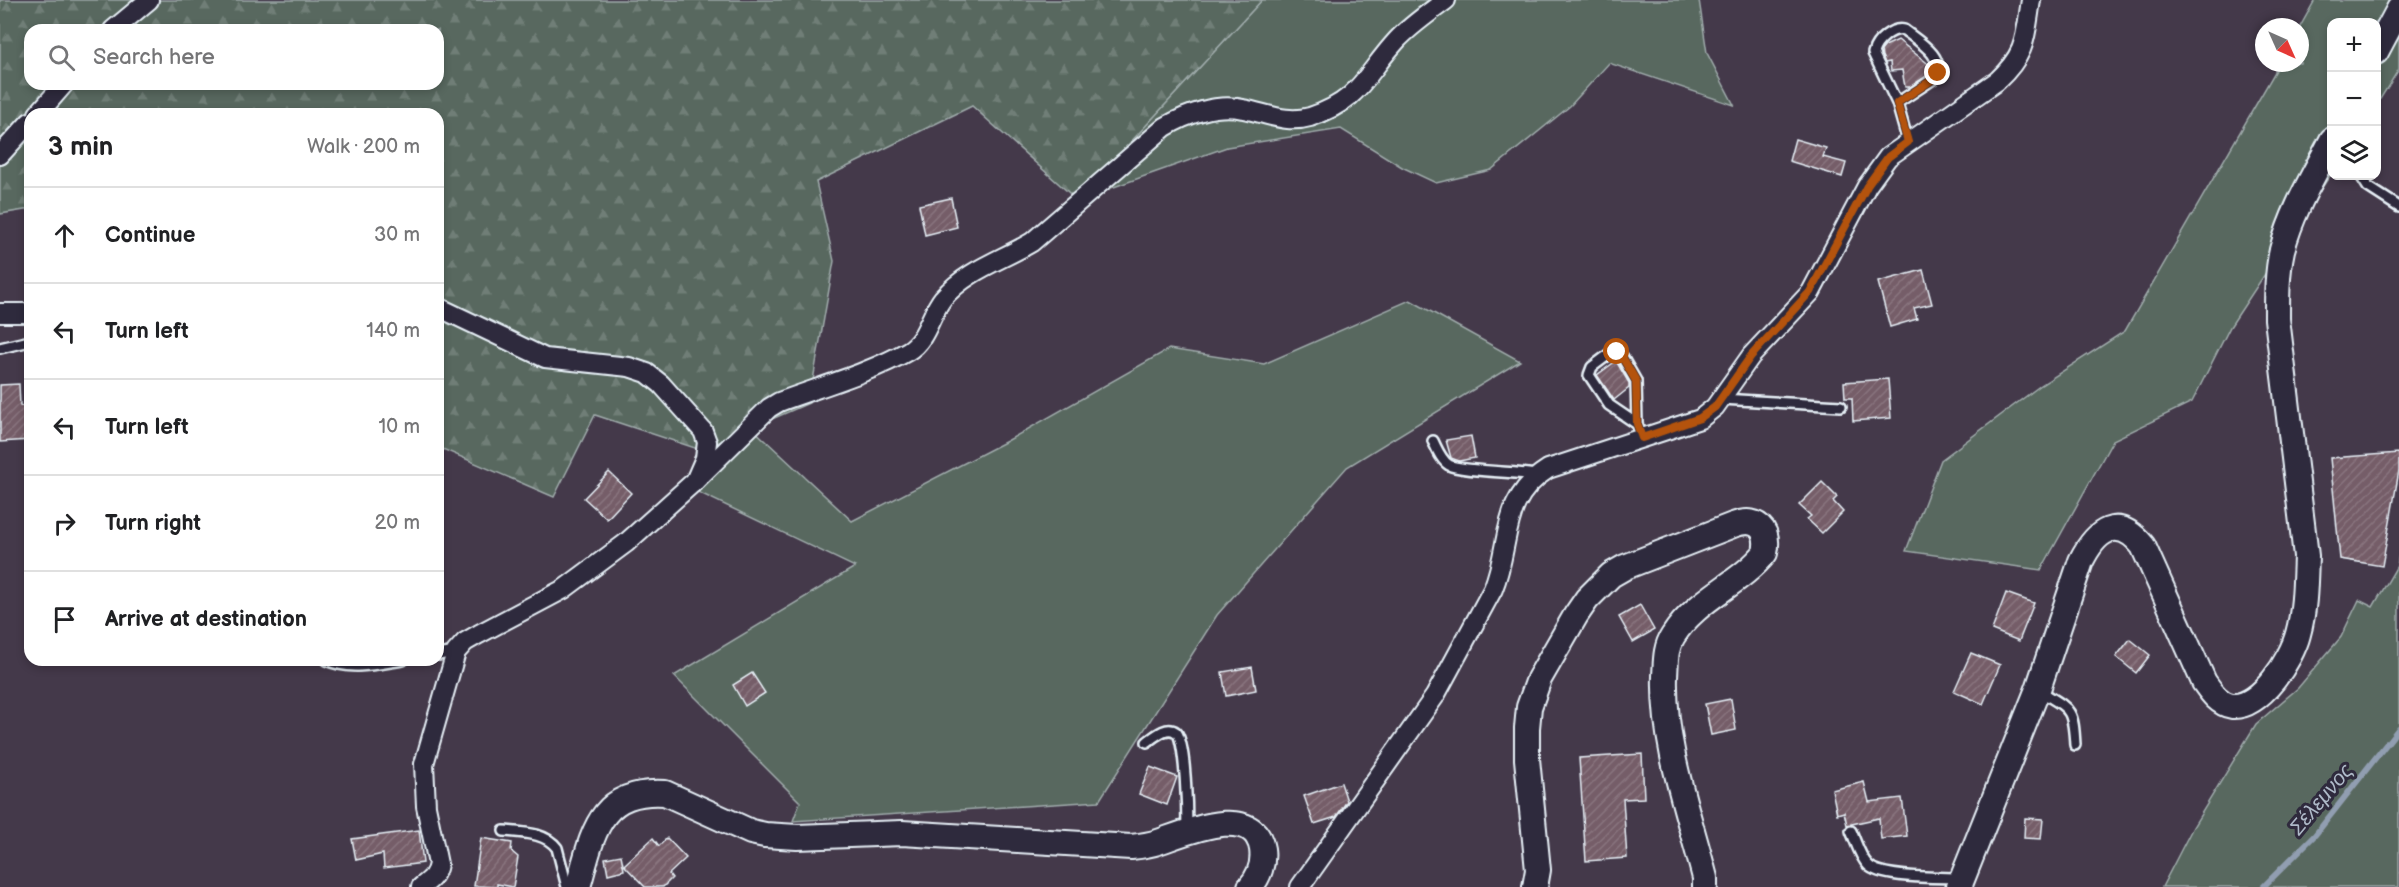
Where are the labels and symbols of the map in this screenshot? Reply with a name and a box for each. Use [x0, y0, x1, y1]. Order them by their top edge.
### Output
north arrow [2255, 18, 2309, 72]
route end [1924, 59, 1950, 85]
route start [1603, 338, 1629, 364]
water label: Σέλεμνος [2284, 758, 2359, 841]

